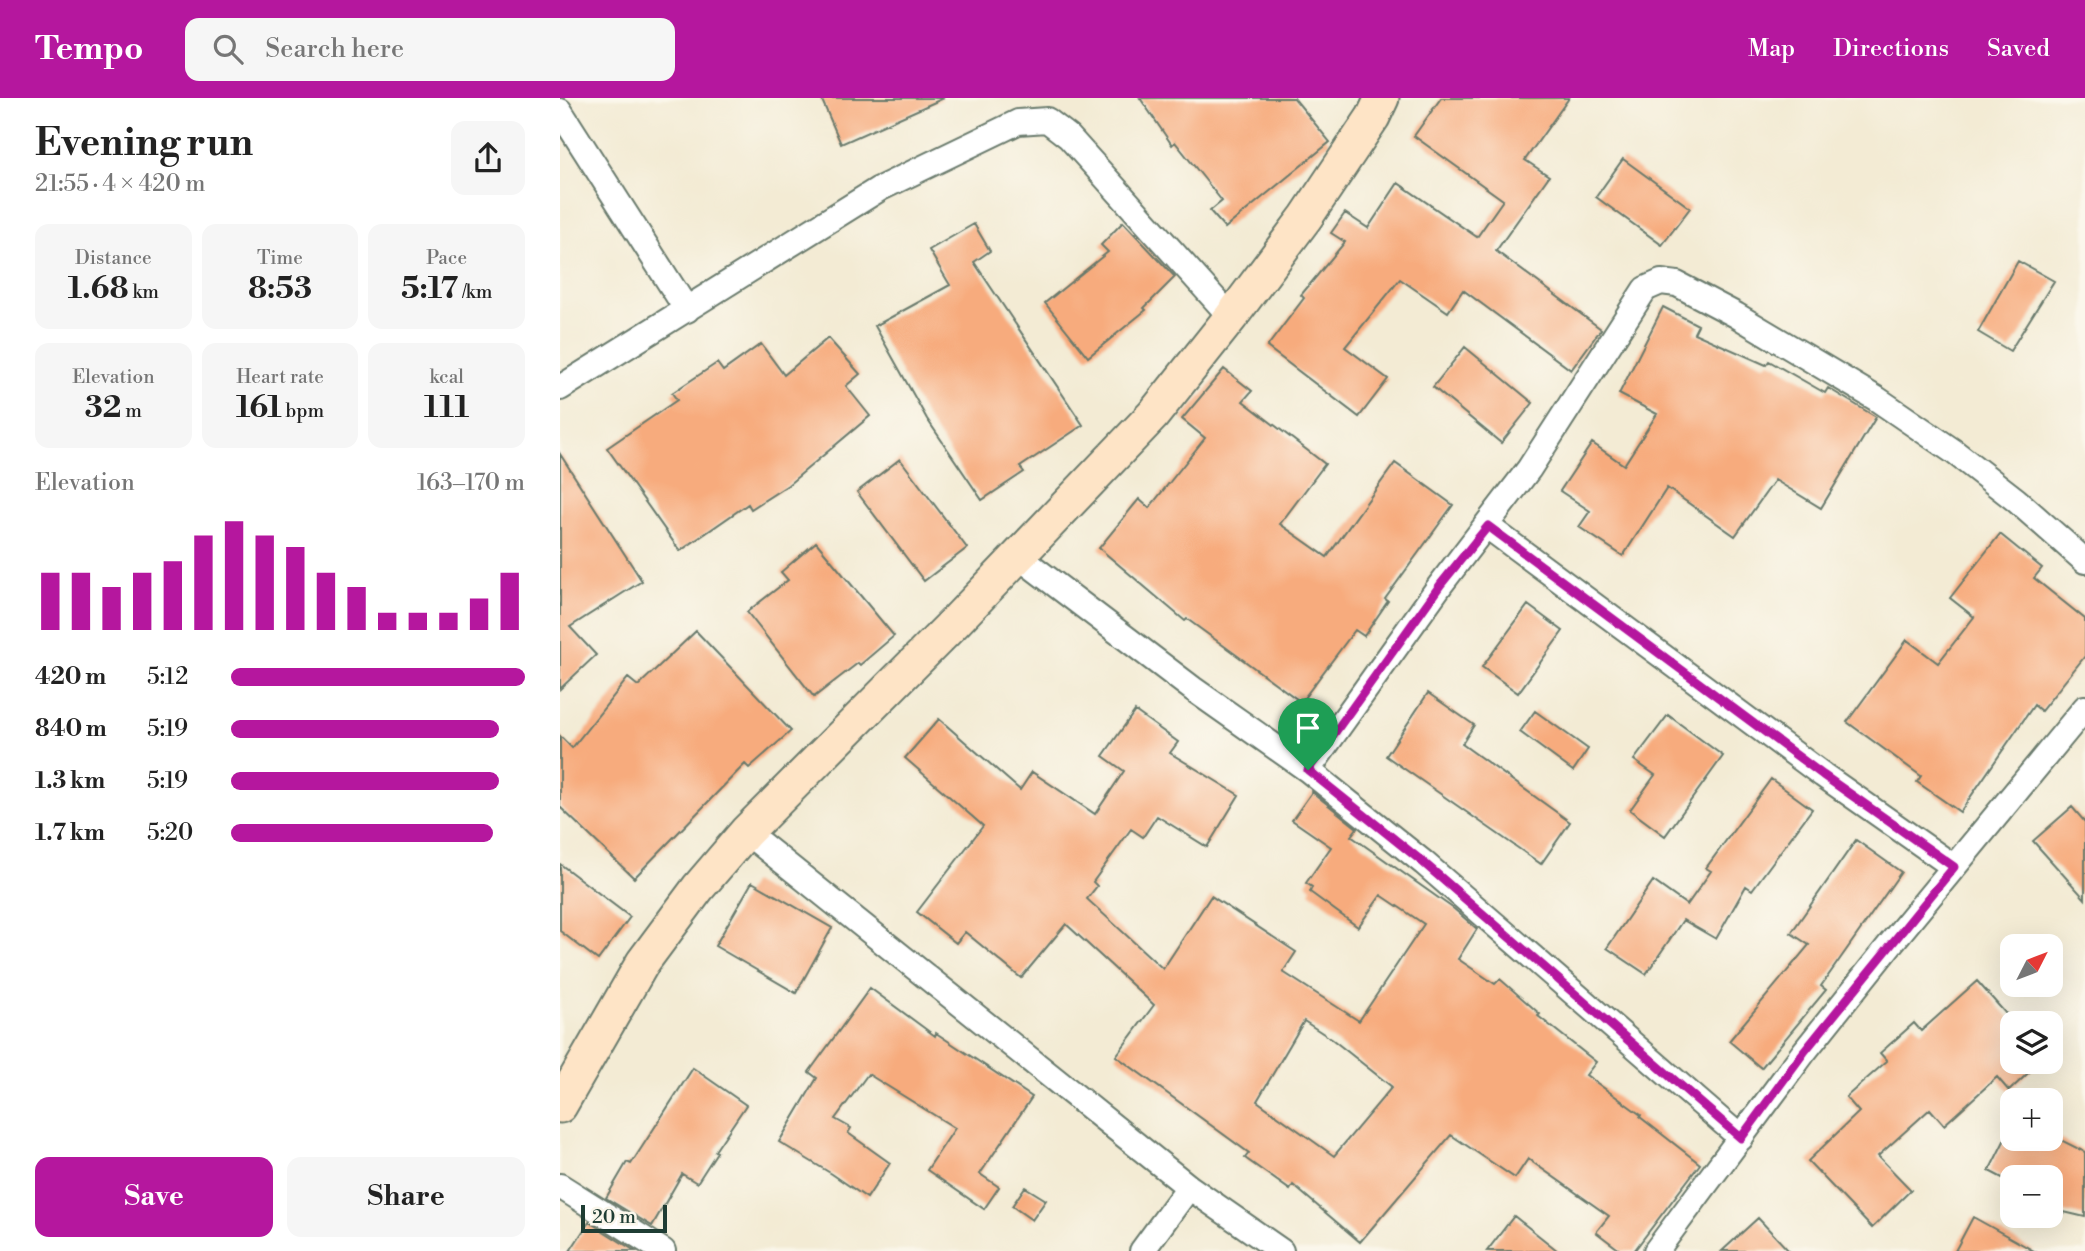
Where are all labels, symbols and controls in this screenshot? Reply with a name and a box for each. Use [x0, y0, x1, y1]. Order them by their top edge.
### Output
search box [185, 18, 675, 81]
text: Tempo [35, 29, 143, 70]
icon: search [209, 30, 247, 68]
text: Search here [265, 33, 404, 65]
text: Map [1748, 34, 1795, 64]
text: Directions [1833, 34, 1949, 64]
text: Saved [1987, 34, 2050, 64]
text: Evening run [35, 120, 253, 167]
button: share [451, 121, 525, 195]
text: 21:55 · 4 × 420 m [35, 170, 206, 198]
text: Distance [75, 246, 152, 270]
text: Time [257, 246, 303, 270]
text: Pace [426, 246, 467, 270]
text: 1.68 [68, 270, 129, 308]
text: 8:53 [248, 270, 312, 308]
text: 5:17 [401, 270, 458, 308]
text: km [129, 280, 159, 304]
text: /km [458, 280, 492, 304]
text: Elevation [72, 365, 154, 389]
text: Heart rate [236, 365, 324, 389]
text: kcal [429, 365, 464, 389]
text: 32 [85, 389, 121, 427]
text: 161 [236, 389, 282, 427]
text: 111 [424, 389, 469, 427]
text: m [121, 399, 142, 423]
text: bpm [282, 399, 324, 423]
text: Elevation [35, 469, 135, 497]
text: 163–170 m [417, 469, 525, 497]
text: 420 m [35, 663, 106, 691]
text: 5:12 [147, 663, 188, 691]
pin [1278, 698, 1338, 770]
icon: arrive [1289, 709, 1327, 747]
text: 840 m [35, 715, 107, 743]
text: 5:19 [147, 715, 188, 743]
text: 1.3 km [35, 767, 105, 795]
text: 5:19 [147, 767, 188, 795]
text: 1.7 km [35, 819, 105, 847]
text: 5:20 [147, 819, 193, 847]
north arrow [2000, 934, 2063, 998]
map controls [2000, 934, 2063, 1228]
button: layers [2000, 1011, 2063, 1074]
button: + [2000, 1088, 2063, 1151]
button: Save [35, 1157, 273, 1237]
button: Share [287, 1157, 525, 1237]
button: − [2000, 1165, 2063, 1228]
scale bar [581, 1202, 667, 1234]
text: 20 m [592, 1205, 636, 1229]

